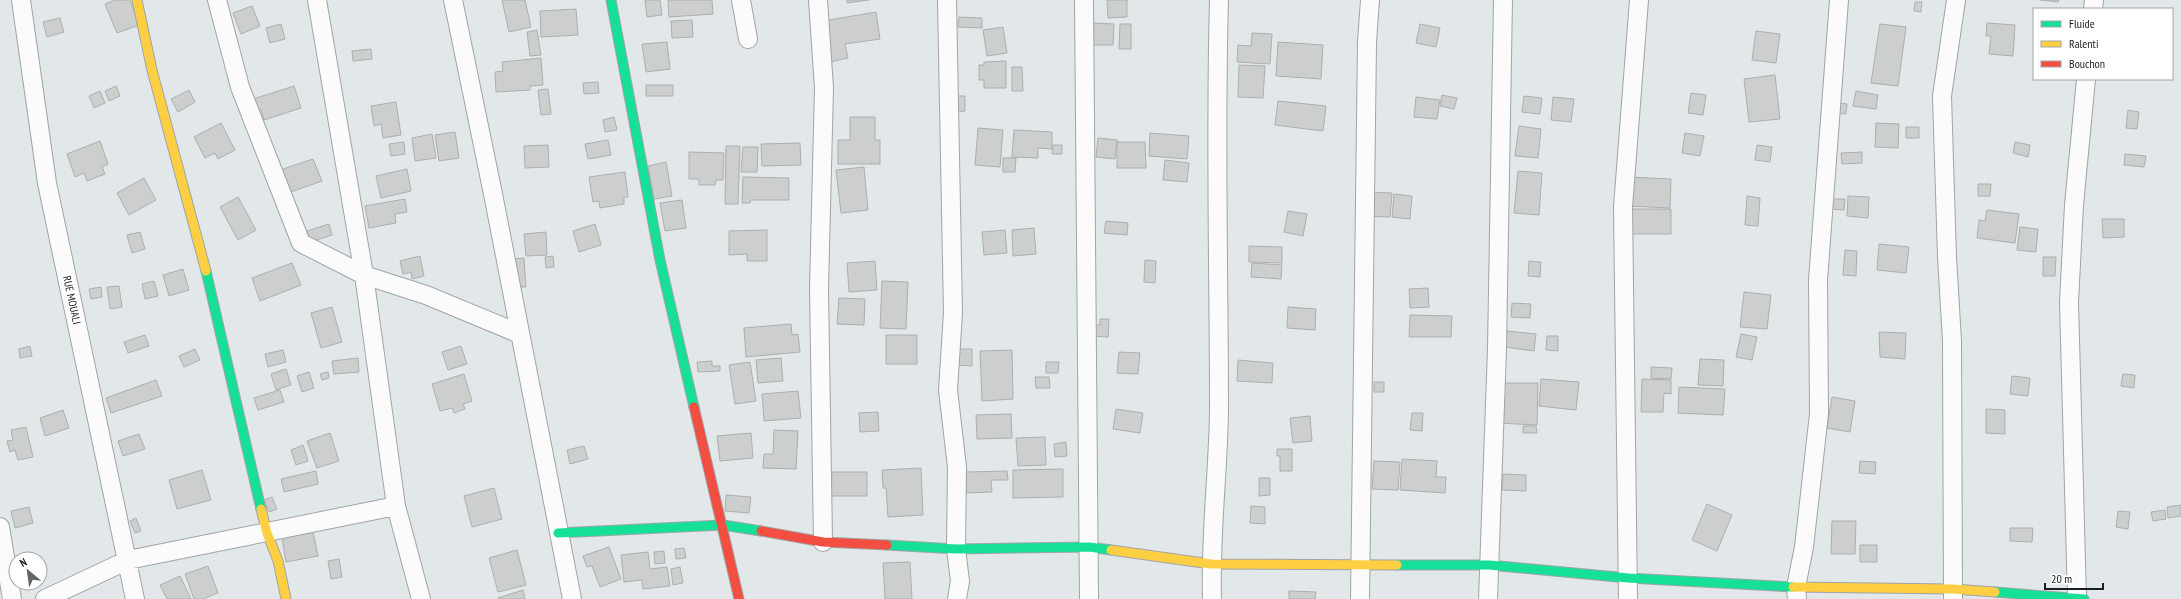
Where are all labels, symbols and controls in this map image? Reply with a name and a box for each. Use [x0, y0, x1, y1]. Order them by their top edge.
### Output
legend [2033, 8, 2173, 80]
text: Fluide [2069, 16, 2095, 31]
text: Ralenti [2069, 36, 2098, 51]
text: Bouchon [2069, 56, 2105, 71]
street label: RUE MOUALI [60, 274, 84, 326]
north arrow [8, 551, 48, 591]
text: N [17, 555, 29, 570]
scale bar [2045, 565, 2103, 591]
text: 20 m [2051, 571, 2072, 586]

